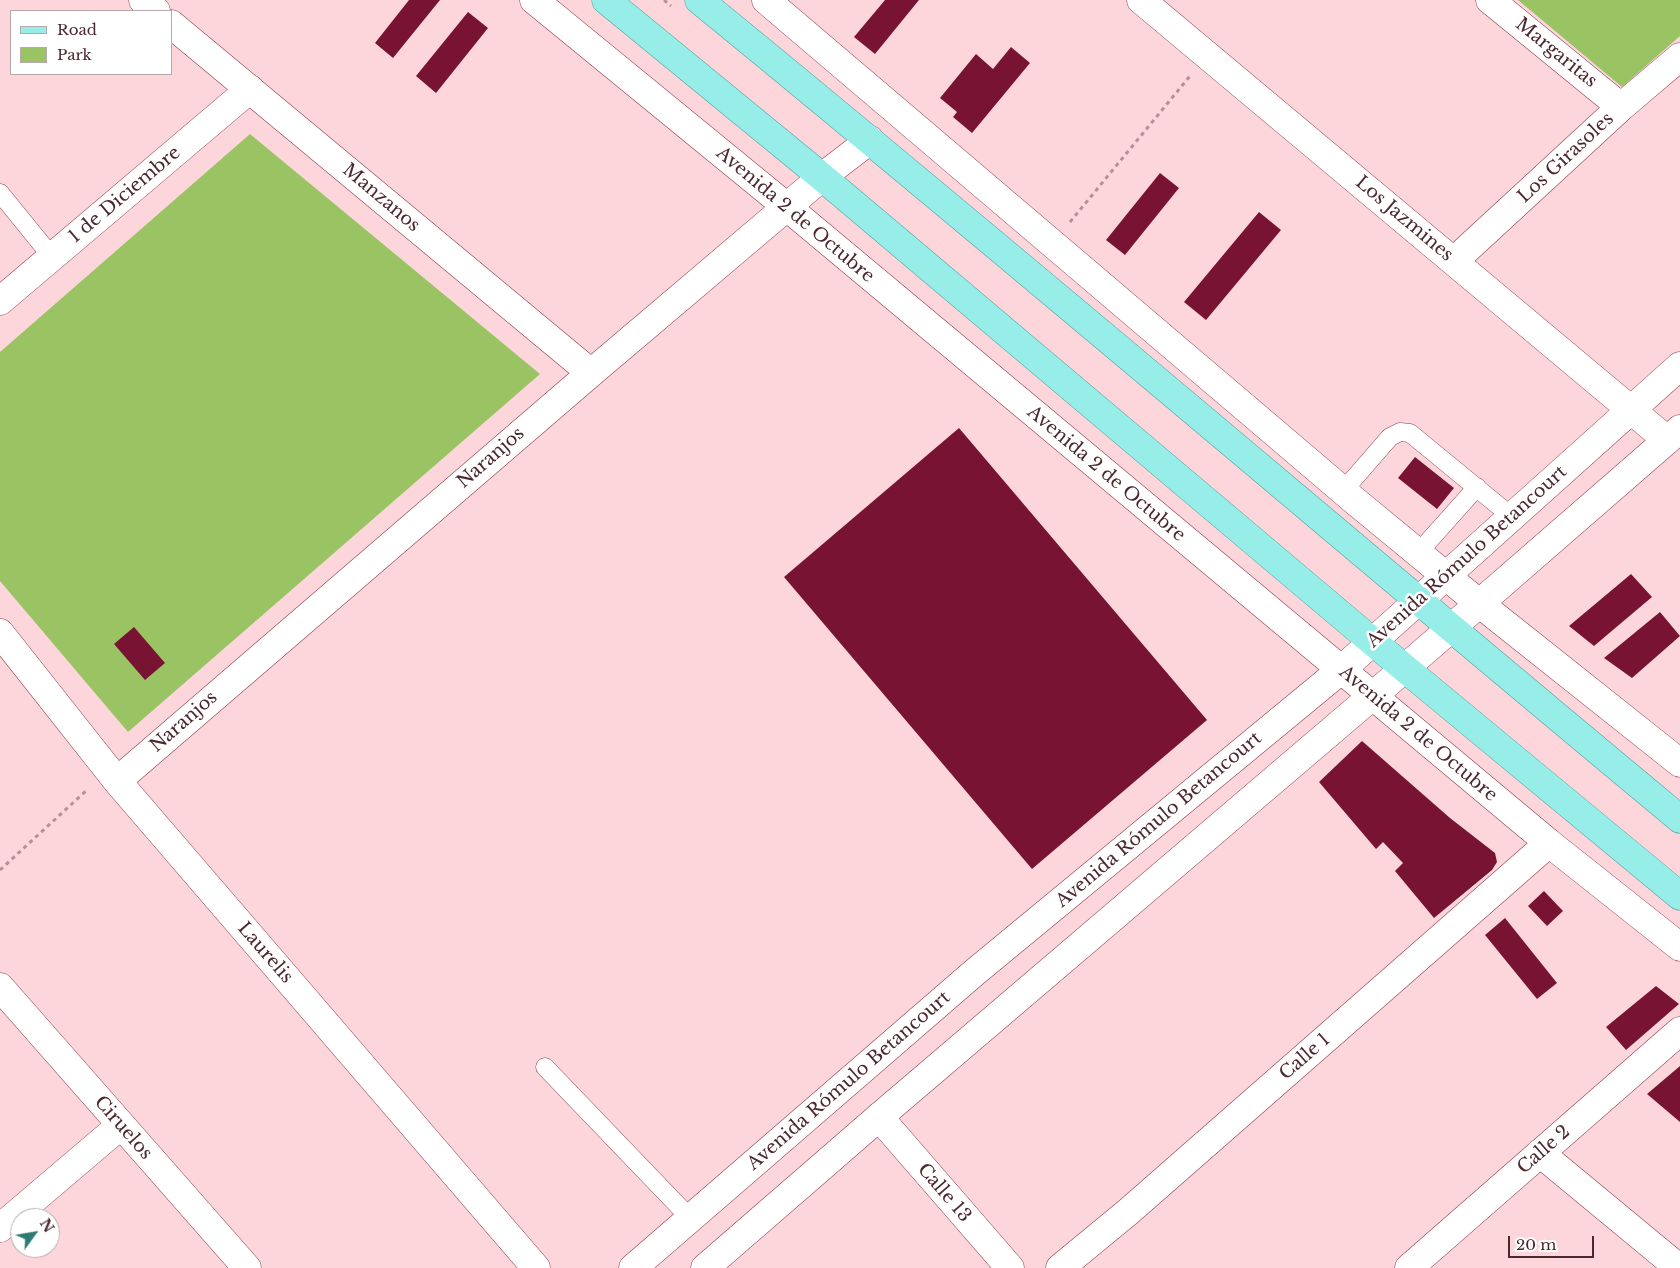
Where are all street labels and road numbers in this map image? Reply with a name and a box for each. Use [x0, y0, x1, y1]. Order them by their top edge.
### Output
street label: Margaritas [1511, 14, 1601, 92]
street label: Los Girasoles [1514, 108, 1618, 208]
street label: 1 de Diciembre [65, 142, 185, 248]
street label: Avenida 2 de Octubre [712, 143, 878, 287]
street label: Manzanos [338, 159, 424, 237]
street label: Los Jazmines [1351, 172, 1457, 266]
street label: Avenida 2 de Octubre [1023, 402, 1189, 546]
street label: Naranjos [453, 423, 529, 493]
street label: Avenida Rómulo Betancourt [1363, 461, 1571, 653]
street label: Avenida 2 de Octubre [1335, 662, 1501, 806]
street label: Naranjos [146, 687, 222, 757]
street label: Avenida Rómulo Betancourt [1052, 728, 1266, 912]
street label: Laurelis [233, 918, 297, 988]
street label: Avenida Rómulo Betancourt [743, 987, 955, 1175]
street label: Calle 1 [1275, 1029, 1335, 1085]
street label: Ciruelos [89, 1092, 157, 1164]
street label: Calle 2 [1513, 1121, 1575, 1179]
street label: Calle 13 [913, 1159, 975, 1227]

